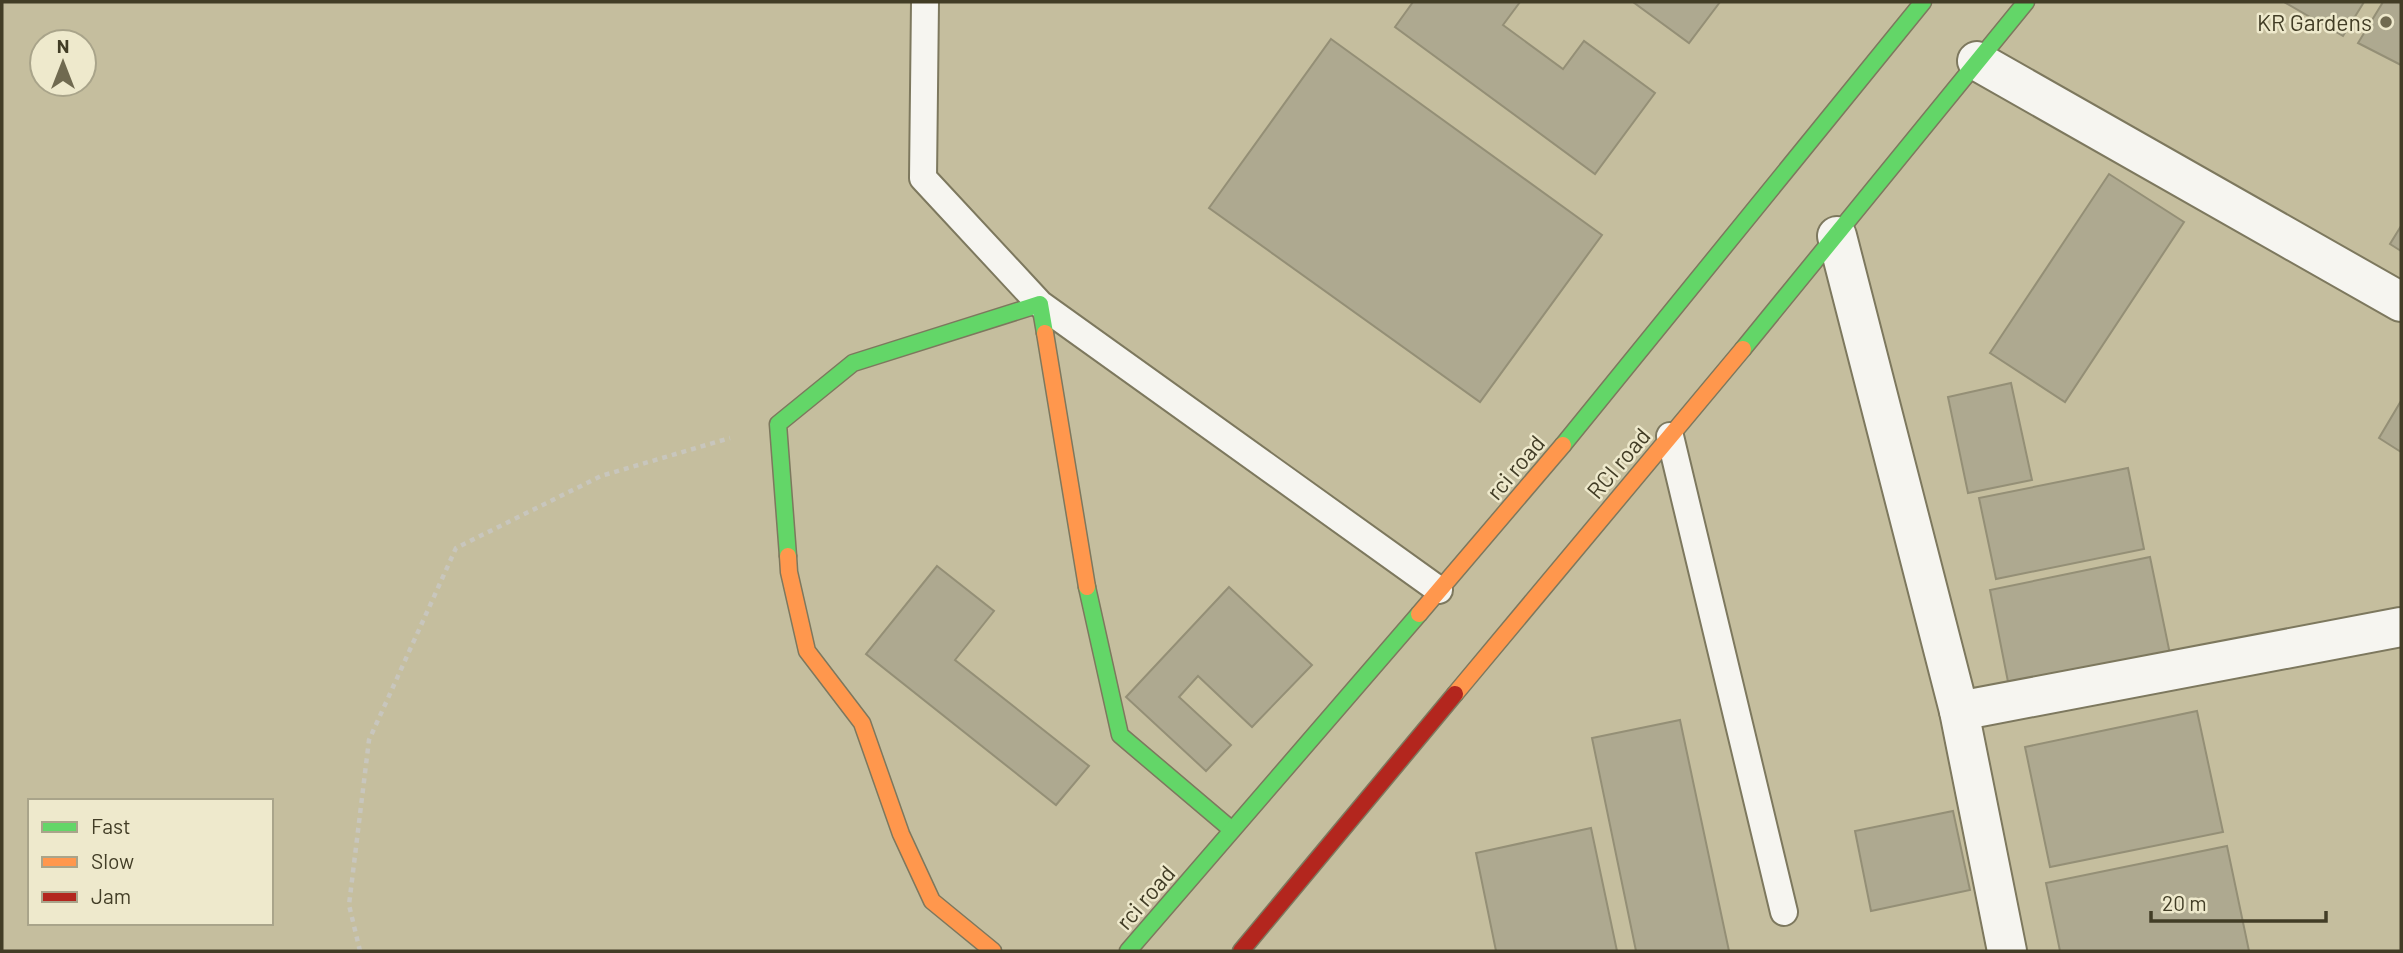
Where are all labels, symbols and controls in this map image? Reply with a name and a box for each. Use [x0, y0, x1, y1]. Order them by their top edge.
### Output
place label: KR Gardens [2257, 8, 2372, 36]
marker: KR Gardens [2378, 14, 2394, 30]
north arrow [28, 28, 98, 98]
text: N [57, 34, 69, 57]
street label: RCI road [1580, 422, 1656, 504]
street label: rci road [1480, 429, 1550, 505]
legend [28, 799, 273, 925]
text: Fast [91, 813, 131, 838]
text: Slow [91, 848, 134, 873]
street label: rci road [1110, 859, 1180, 935]
scale bar [2151, 880, 2326, 924]
text: Jam [91, 883, 131, 908]
text: 20 m [2162, 890, 2207, 915]

